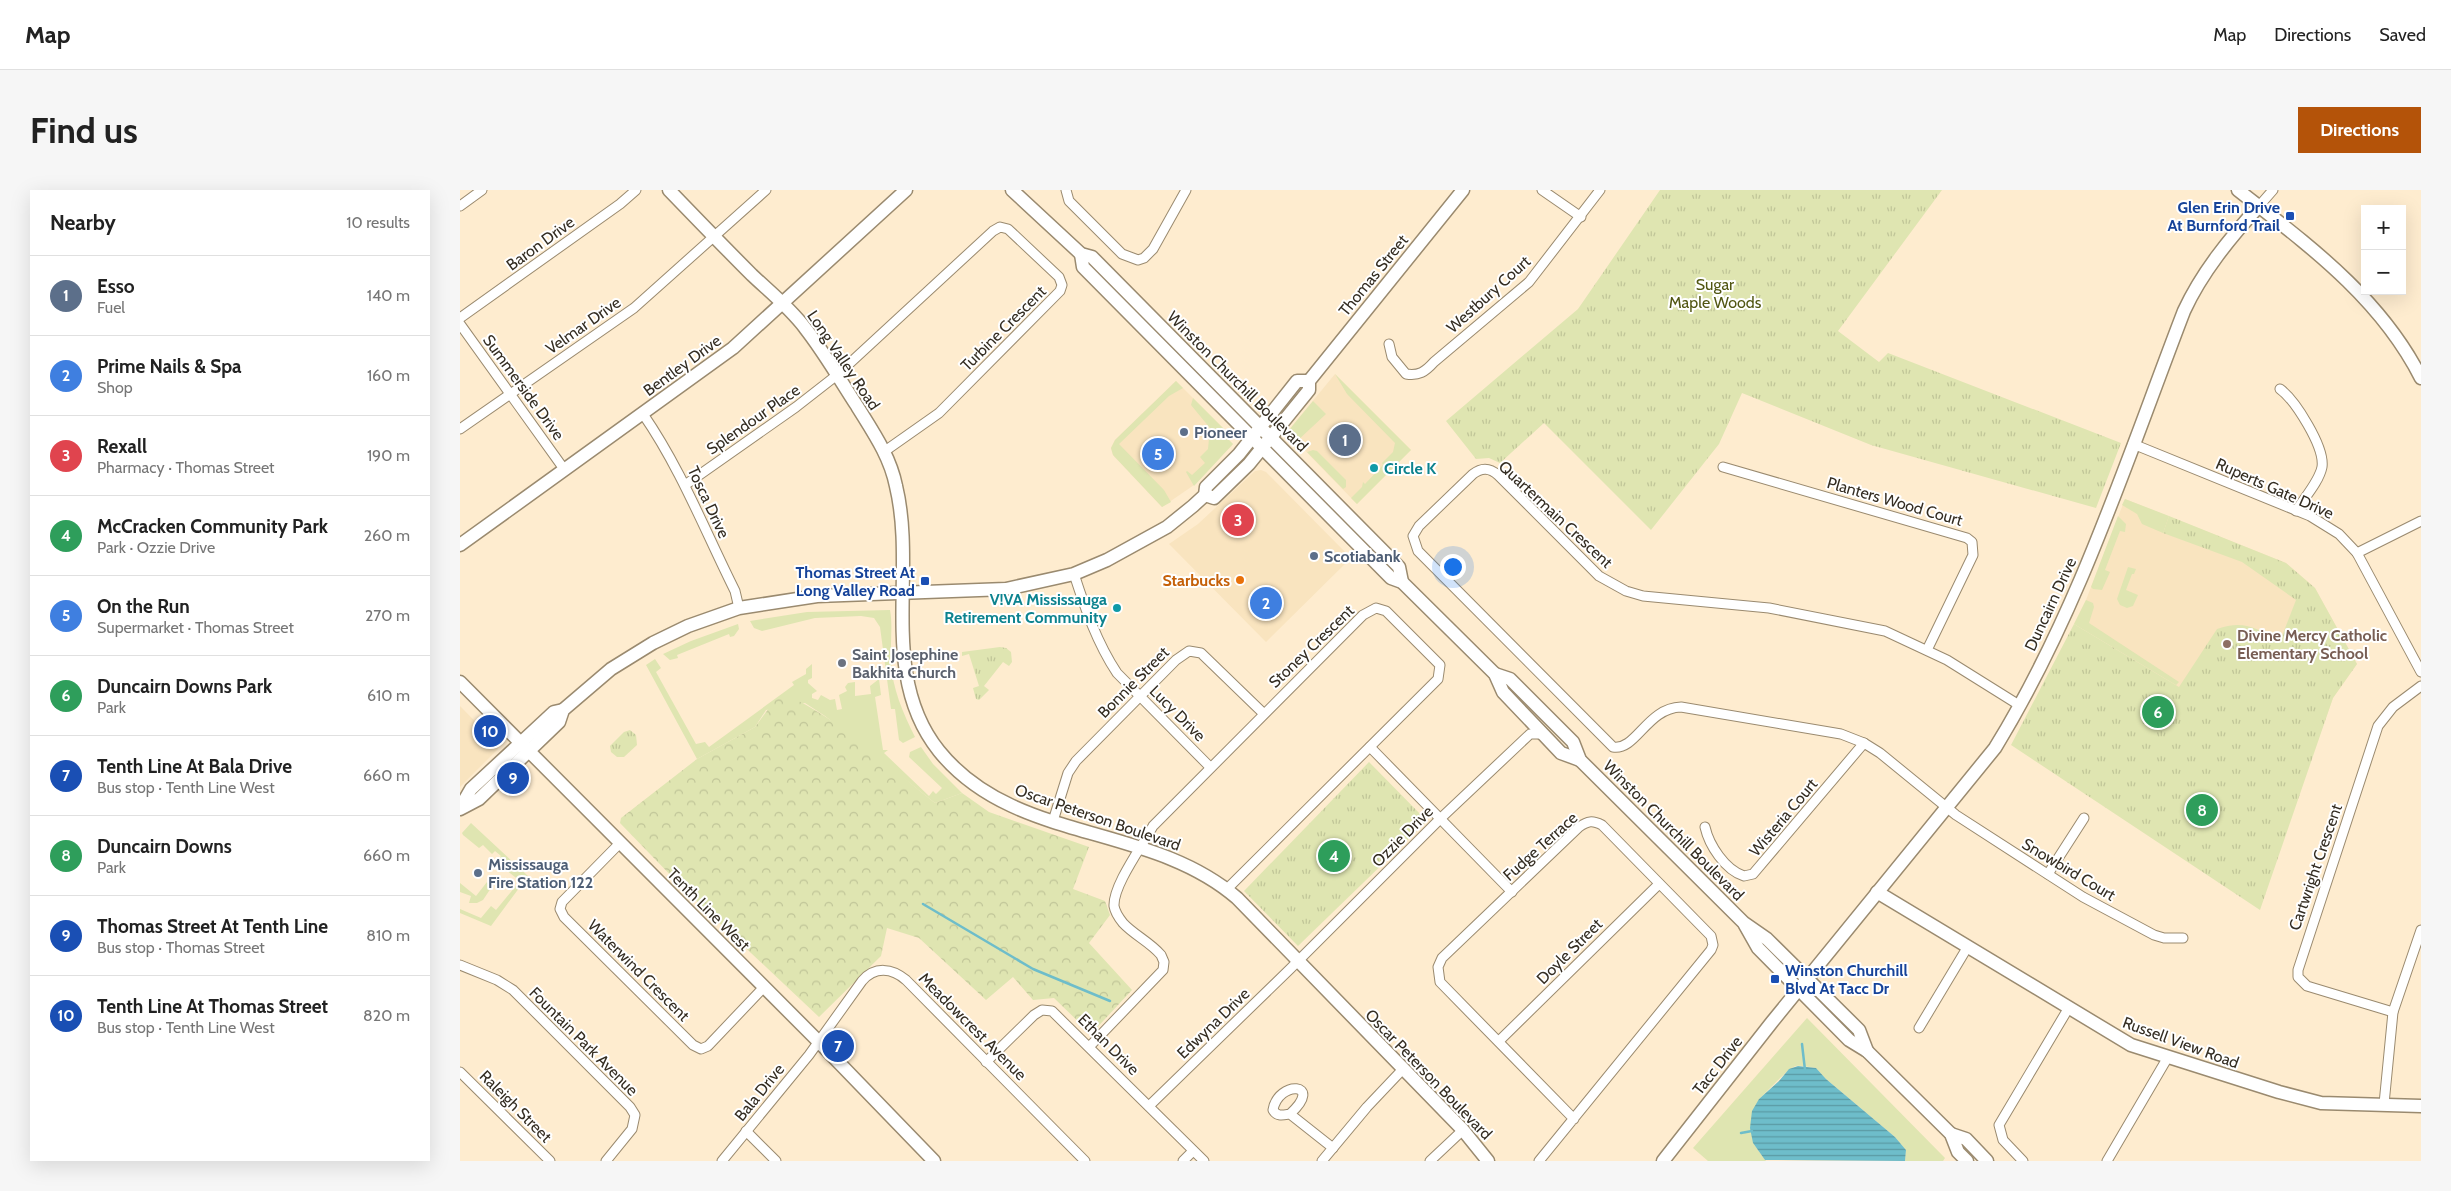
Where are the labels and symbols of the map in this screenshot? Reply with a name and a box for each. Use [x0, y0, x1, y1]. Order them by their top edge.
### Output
place label: Glen Erin Drive At Burnford Trail [2167, 198, 2280, 235]
marker: Glen Erin Drive At Burnford Trail [2284, 210, 2296, 222]
street label: Baron Drive [503, 212, 578, 274]
street label: Thomas Street [1335, 230, 1412, 320]
street label: Westbury Court [1443, 251, 1535, 337]
park label: Sugar Maple Woods [1669, 275, 1762, 312]
street label: Turbine Crescent [957, 281, 1050, 375]
street label: Velmar Drive [542, 293, 624, 358]
street label: Long Valley Road [803, 307, 884, 414]
street label: Winston Churchill Boulevard [1164, 307, 1312, 455]
street label: Summerside Drive [479, 331, 568, 444]
street label: Bentley Drive [640, 331, 725, 400]
street label: Splendour Place [703, 380, 804, 459]
pin: 1 [1329, 421, 1361, 459]
place label: Pioneer [1194, 423, 1248, 442]
marker: Pioneer [1178, 426, 1190, 438]
pin: 5 [1142, 435, 1174, 473]
street label: Ruperts Gate Drive [2213, 454, 2337, 523]
street label: Quartermain Crescent [1495, 457, 1617, 572]
place label: Circle K [1384, 459, 1436, 478]
marker: Circle K [1368, 462, 1380, 474]
street label: Tosca Drive [684, 463, 733, 541]
street label: Planters Wood Court [1825, 473, 1965, 530]
pin: 3 [1222, 501, 1254, 539]
place label: Scotiabank [1324, 547, 1401, 566]
marker: Scotiabank [1308, 550, 1320, 562]
your location [1440, 554, 1466, 580]
street label: Duncairn Drive [2021, 555, 2080, 654]
place label: Thomas Street At Long Valley Road [796, 563, 915, 600]
place label: Starbucks [1162, 571, 1230, 590]
marker: Starbucks [1234, 574, 1246, 586]
marker: Thomas Street At Long Valley Road [919, 575, 931, 587]
pin: 2 [1250, 584, 1282, 622]
place label: V!VA Mississauga Retirement Community [944, 590, 1107, 627]
street label: Stoney Crescent [1265, 601, 1358, 692]
marker: V!VA Mississauga Retirement Community [1111, 602, 1123, 614]
place label: Divine Mercy Catholic Elementary School [2237, 626, 2387, 663]
marker: Divine Mercy Catholic Elementary School [2221, 638, 2233, 650]
street label: Bonnie Street [1094, 642, 1173, 722]
place label: Saint Josephine Bakhita Church [852, 645, 958, 682]
marker: Saint Josephine Bakhita Church [836, 657, 848, 669]
street label: Lucy Drive [1146, 681, 1210, 745]
pin: 6 [2142, 693, 2174, 731]
pin: 10 [474, 712, 506, 750]
street label: Winston Churchill Boulevard [1600, 756, 1748, 904]
pin: 9 [497, 759, 529, 797]
street label: Wisteria Court [1745, 774, 1822, 860]
street label: Oscar Peterson Boulevard [1013, 780, 1183, 855]
pin: 8 [2186, 791, 2218, 829]
street label: Cartwright Crescent [2285, 801, 2346, 933]
street label: Ozzie Drive [1368, 802, 1437, 871]
street label: Fudge Terrace [1499, 808, 1581, 885]
street label: Snowbird Court [2019, 834, 2119, 905]
pin: 4 [1318, 837, 1350, 875]
place label: Mississauga Fire Station 122 [488, 855, 593, 892]
street label: Tenth Line West [663, 864, 754, 955]
marker: Mississauga Fire Station 122 [472, 867, 484, 879]
street label: Doyle Street [1533, 914, 1606, 988]
street label: Waterwind Crescent [584, 916, 694, 1026]
place label: Winston Churchill Blvd At Tacc Dr [1785, 961, 1908, 998]
street label: Meadowcrest Avenue [915, 969, 1030, 1084]
marker: Winston Churchill Blvd At Tacc Dr [1769, 973, 1781, 985]
street label: Fountain Park Avenue [525, 983, 642, 1100]
street label: Edwyna Drive [1173, 984, 1253, 1063]
street label: Oscar Peterson Boulevard [1361, 1005, 1496, 1143]
street label: Ethan Drive [1074, 1010, 1143, 1079]
street label: Russell View Road [2120, 1013, 2242, 1072]
pin: 7 [822, 1027, 854, 1065]
street label: Tacc Drive [1689, 1032, 1746, 1098]
street label: Bala Drive [731, 1060, 788, 1125]
street label: Raleigh Street [476, 1066, 556, 1147]

